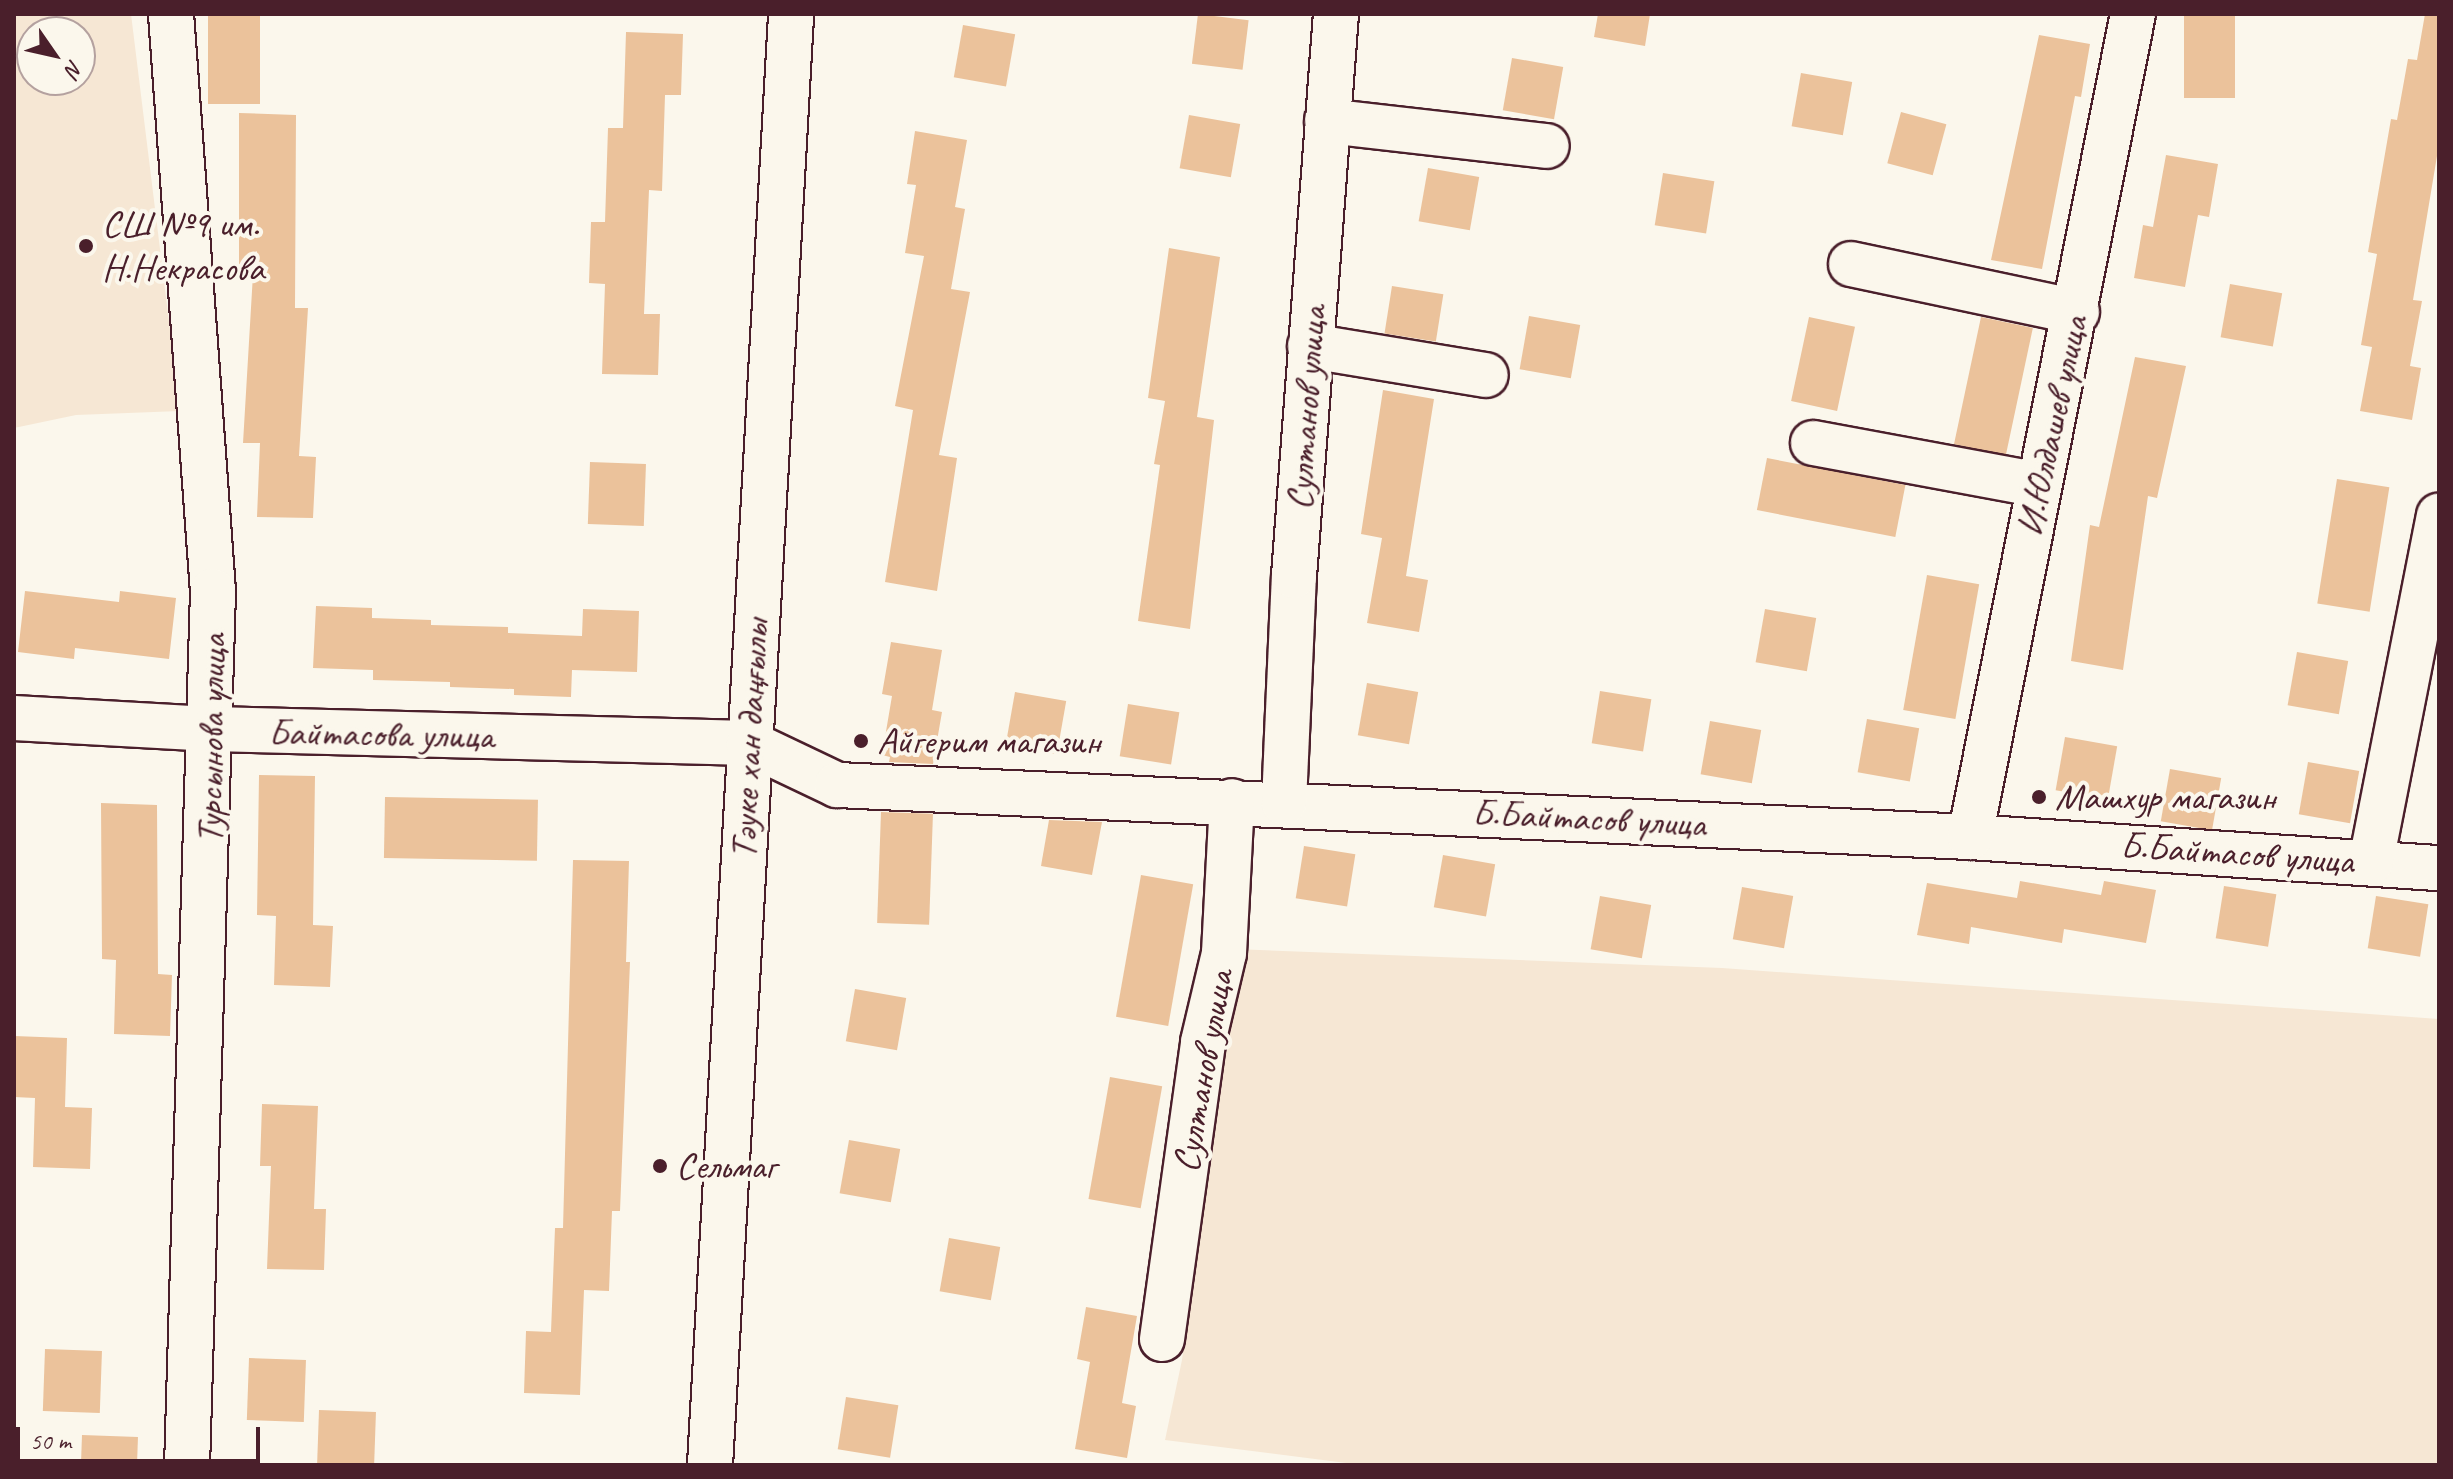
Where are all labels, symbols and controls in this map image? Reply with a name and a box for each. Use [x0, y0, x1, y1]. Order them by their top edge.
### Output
north arrow [16, 16, 96, 96]
text: N [59, 55, 90, 82]
place label: СШ №9 им. Н.Некрасова [102, 201, 264, 290]
marker: СШ №9 им. Н.Некрасова [77, 237, 95, 255]
street label: Султанов улица [1276, 304, 1336, 512]
street label: И.Юлдашев улица [2006, 310, 2098, 542]
street label: Тәуке хан даңғылы [720, 618, 778, 860]
street label: Турсынова улица [186, 633, 236, 845]
street label: Байтасова улица [268, 709, 494, 759]
place label: Айгерим магазин [877, 718, 1097, 764]
marker: Айгерим магазин [852, 732, 870, 750]
place label: Машхур магазин [2055, 774, 2272, 820]
marker: Машхур магазин [2030, 788, 2048, 806]
street label: Б.Байтасов улица [1470, 789, 1708, 847]
street label: Б.Байтасов улица [2118, 822, 2356, 884]
street label: Султанов улица [1163, 966, 1243, 1176]
place label: Сельмаг [676, 1143, 776, 1189]
marker: Сельмаг [651, 1157, 669, 1175]
scale bar [20, 1411, 264, 1461]
text: 50 m [30, 1426, 71, 1456]

